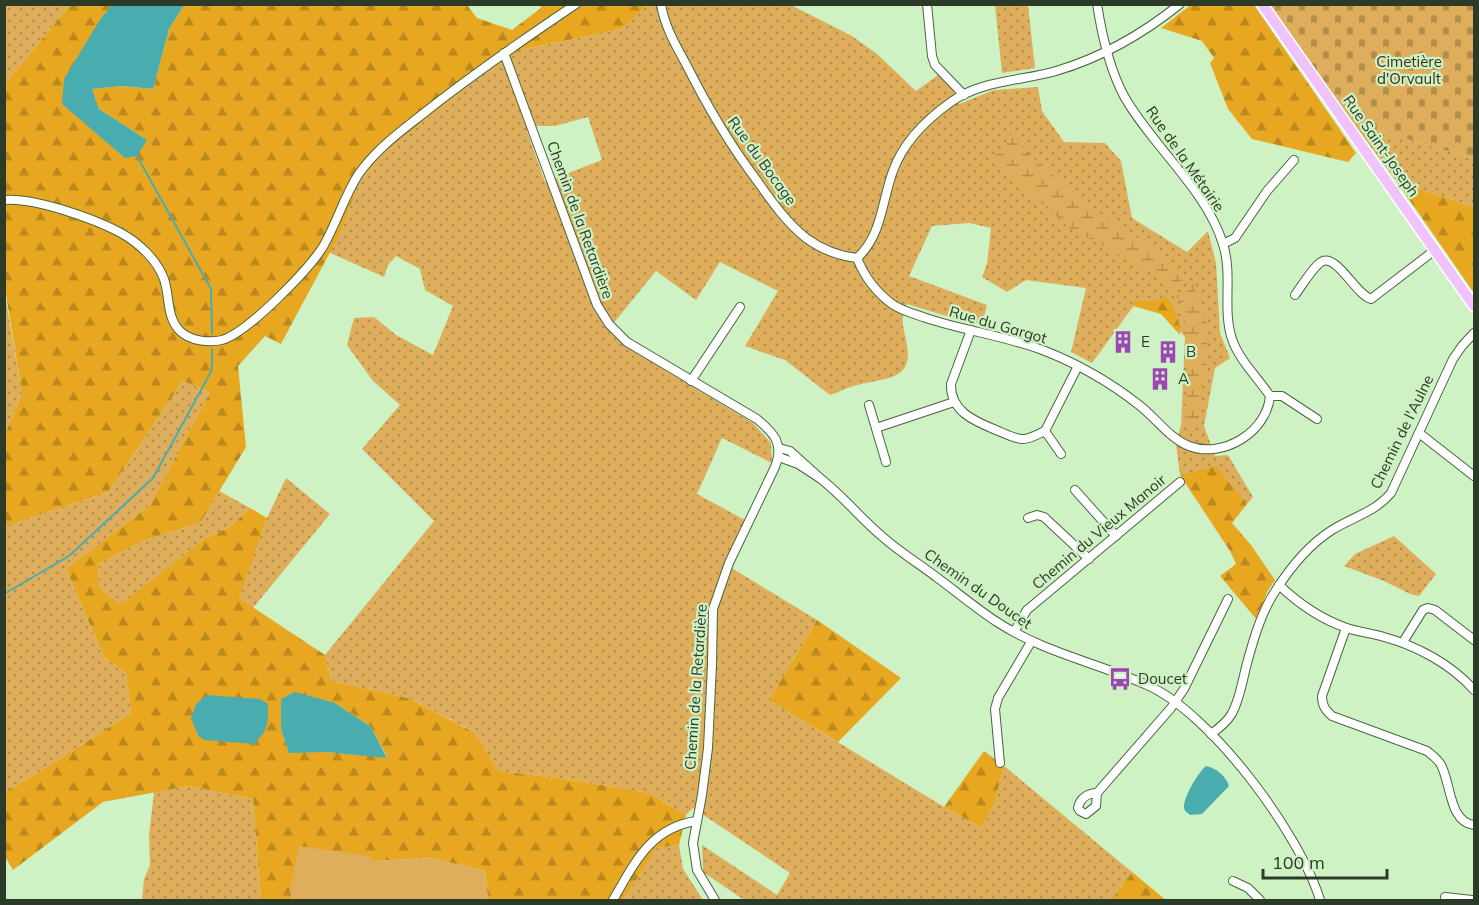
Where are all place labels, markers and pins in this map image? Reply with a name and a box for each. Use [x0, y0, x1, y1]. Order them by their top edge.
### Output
building icon: E [1110, 329, 1136, 355]
place label: E [1141, 332, 1150, 351]
building icon: B [1155, 339, 1181, 365]
place label: B [1186, 342, 1196, 361]
building icon: A [1147, 366, 1173, 392]
place label: A [1178, 369, 1189, 388]
bus stop icon: Doucet [1107, 666, 1133, 692]
place label: Doucet [1138, 669, 1187, 688]

